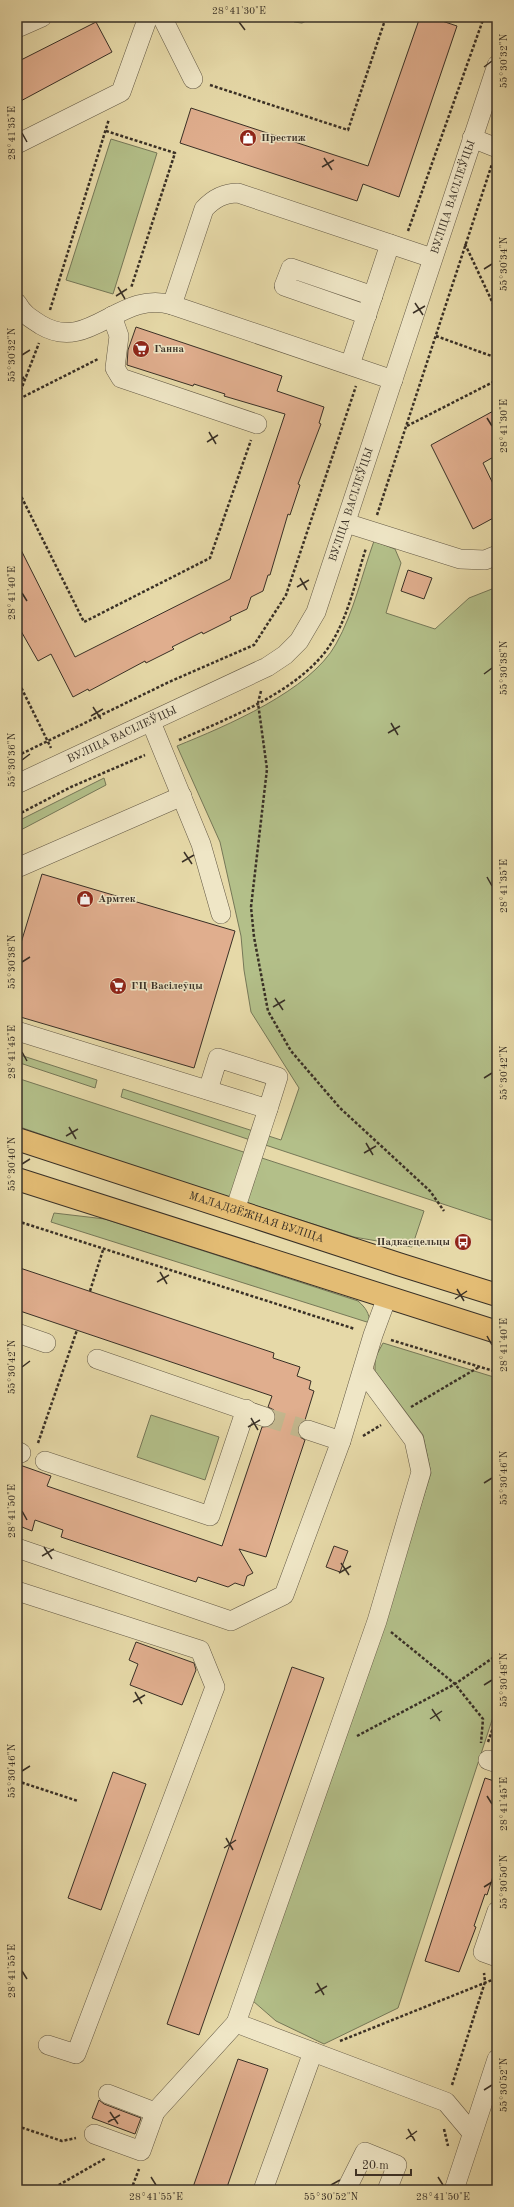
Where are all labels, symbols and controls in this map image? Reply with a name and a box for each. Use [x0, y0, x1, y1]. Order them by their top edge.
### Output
text: 28°41'30"E [212, 6, 266, 16]
text: 55°30'32"N [499, 33, 509, 88]
text: 28°41'35"E [7, 106, 17, 160]
shop icon: Престиж [238, 128, 258, 148]
place label: Престиж [261, 133, 306, 144]
street label: ВУЛІЦА ВАСІЛЕЎЦЫ [429, 139, 477, 255]
text: 55°30'34"N [499, 236, 509, 291]
text: 55°30'32"N [7, 327, 17, 382]
supermarket icon: Ганна [131, 339, 151, 359]
place label: Ганна [154, 344, 185, 355]
text: 28°41'30"E [499, 399, 509, 453]
street label: ВУЛІЦА ВАСІЛЕЎЦЫ [328, 446, 375, 563]
text: 28°41'40"E [7, 566, 17, 620]
text: 55°30'38"N [499, 640, 509, 695]
street label: ВУЛІЦА ВАСІЛЕЎЦЫ [66, 705, 178, 765]
text: 55°30'36"N [7, 732, 17, 787]
text: 28°41'35"E [499, 859, 509, 913]
shop icon: Армтек [75, 889, 95, 909]
place label: Армтек [98, 894, 136, 905]
text: 55°30'38"N [7, 934, 17, 989]
supermarket icon: ГЦ Васілеўцы [108, 976, 128, 996]
place label: ГЦ Васілеўцы [131, 981, 203, 992]
text: 28°41'45"E [7, 1025, 17, 1079]
text: 55°30'42"N [499, 1045, 509, 1100]
text: 55°30'40"N [7, 1136, 17, 1191]
street label: МАЛАДЗЁЖНАЯ ВУЛІЦА [188, 1190, 326, 1245]
bus stop icon: Падкасцельцы [453, 1232, 473, 1252]
place label: Падкасцельцы [377, 1237, 450, 1248]
text: 28°41'40"E [499, 1318, 509, 1372]
text: 55°30'42"N [7, 1339, 17, 1394]
text: 55°30'46"N [499, 1450, 509, 1505]
text: 28°41'50"E [7, 1484, 17, 1538]
text: 55°30'48"N [499, 1652, 509, 1707]
text: 55°30'46"N [7, 1743, 17, 1798]
text: 28°41'45"E [499, 1777, 509, 1831]
text: 55°30'50"N [499, 1854, 509, 1909]
text: 28°41'55"E [7, 1944, 17, 1998]
text: 55°30'52"N [499, 2057, 509, 2112]
scale bar [356, 2151, 411, 2177]
text: 20 m [362, 2160, 389, 2172]
text: 28°41'55"E [129, 2192, 183, 2202]
text: 55°30'52"N [304, 2192, 359, 2202]
text: 28°41'50"E [416, 2192, 470, 2202]

